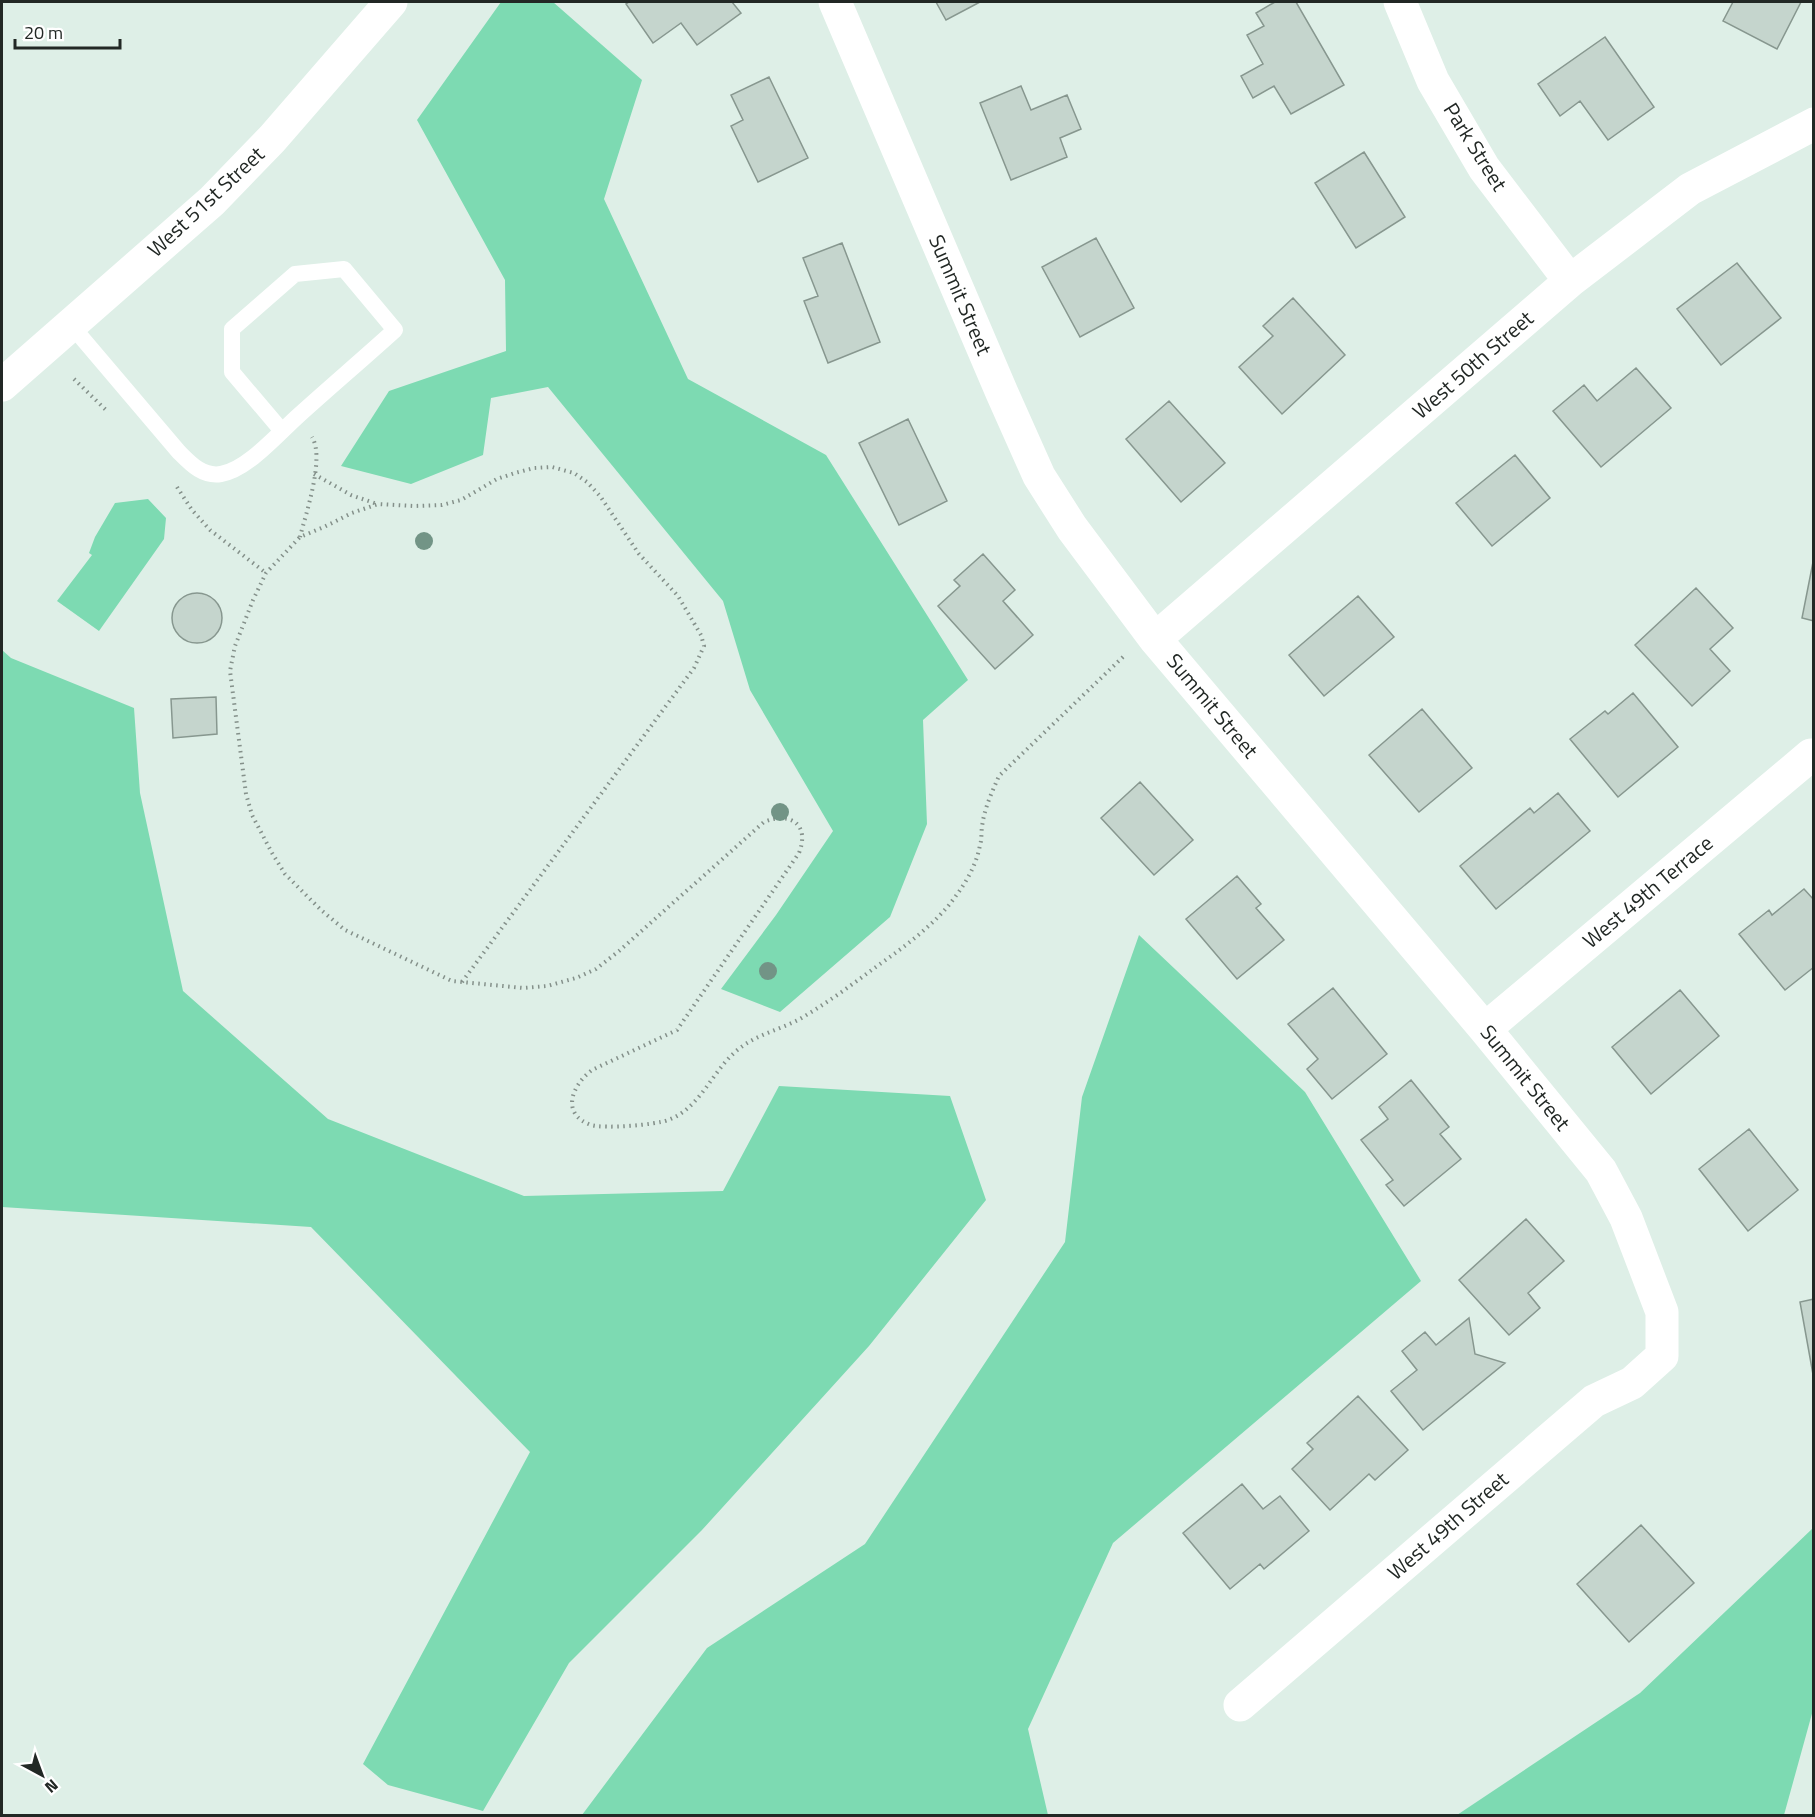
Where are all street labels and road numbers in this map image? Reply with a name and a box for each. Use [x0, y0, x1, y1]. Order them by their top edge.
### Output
street label: Park Street [1436, 96, 1516, 197]
street label: West 51st Street [140, 138, 272, 264]
street label: Summit Street [921, 229, 1001, 361]
street label: West 50th Street [1405, 302, 1540, 426]
street label: Summit Street [1159, 646, 1267, 765]
street label: West 49th Terrace [1575, 827, 1720, 955]
street label: Summit Street [1473, 1017, 1579, 1138]
street label: West 49th Street [1380, 1463, 1515, 1587]

